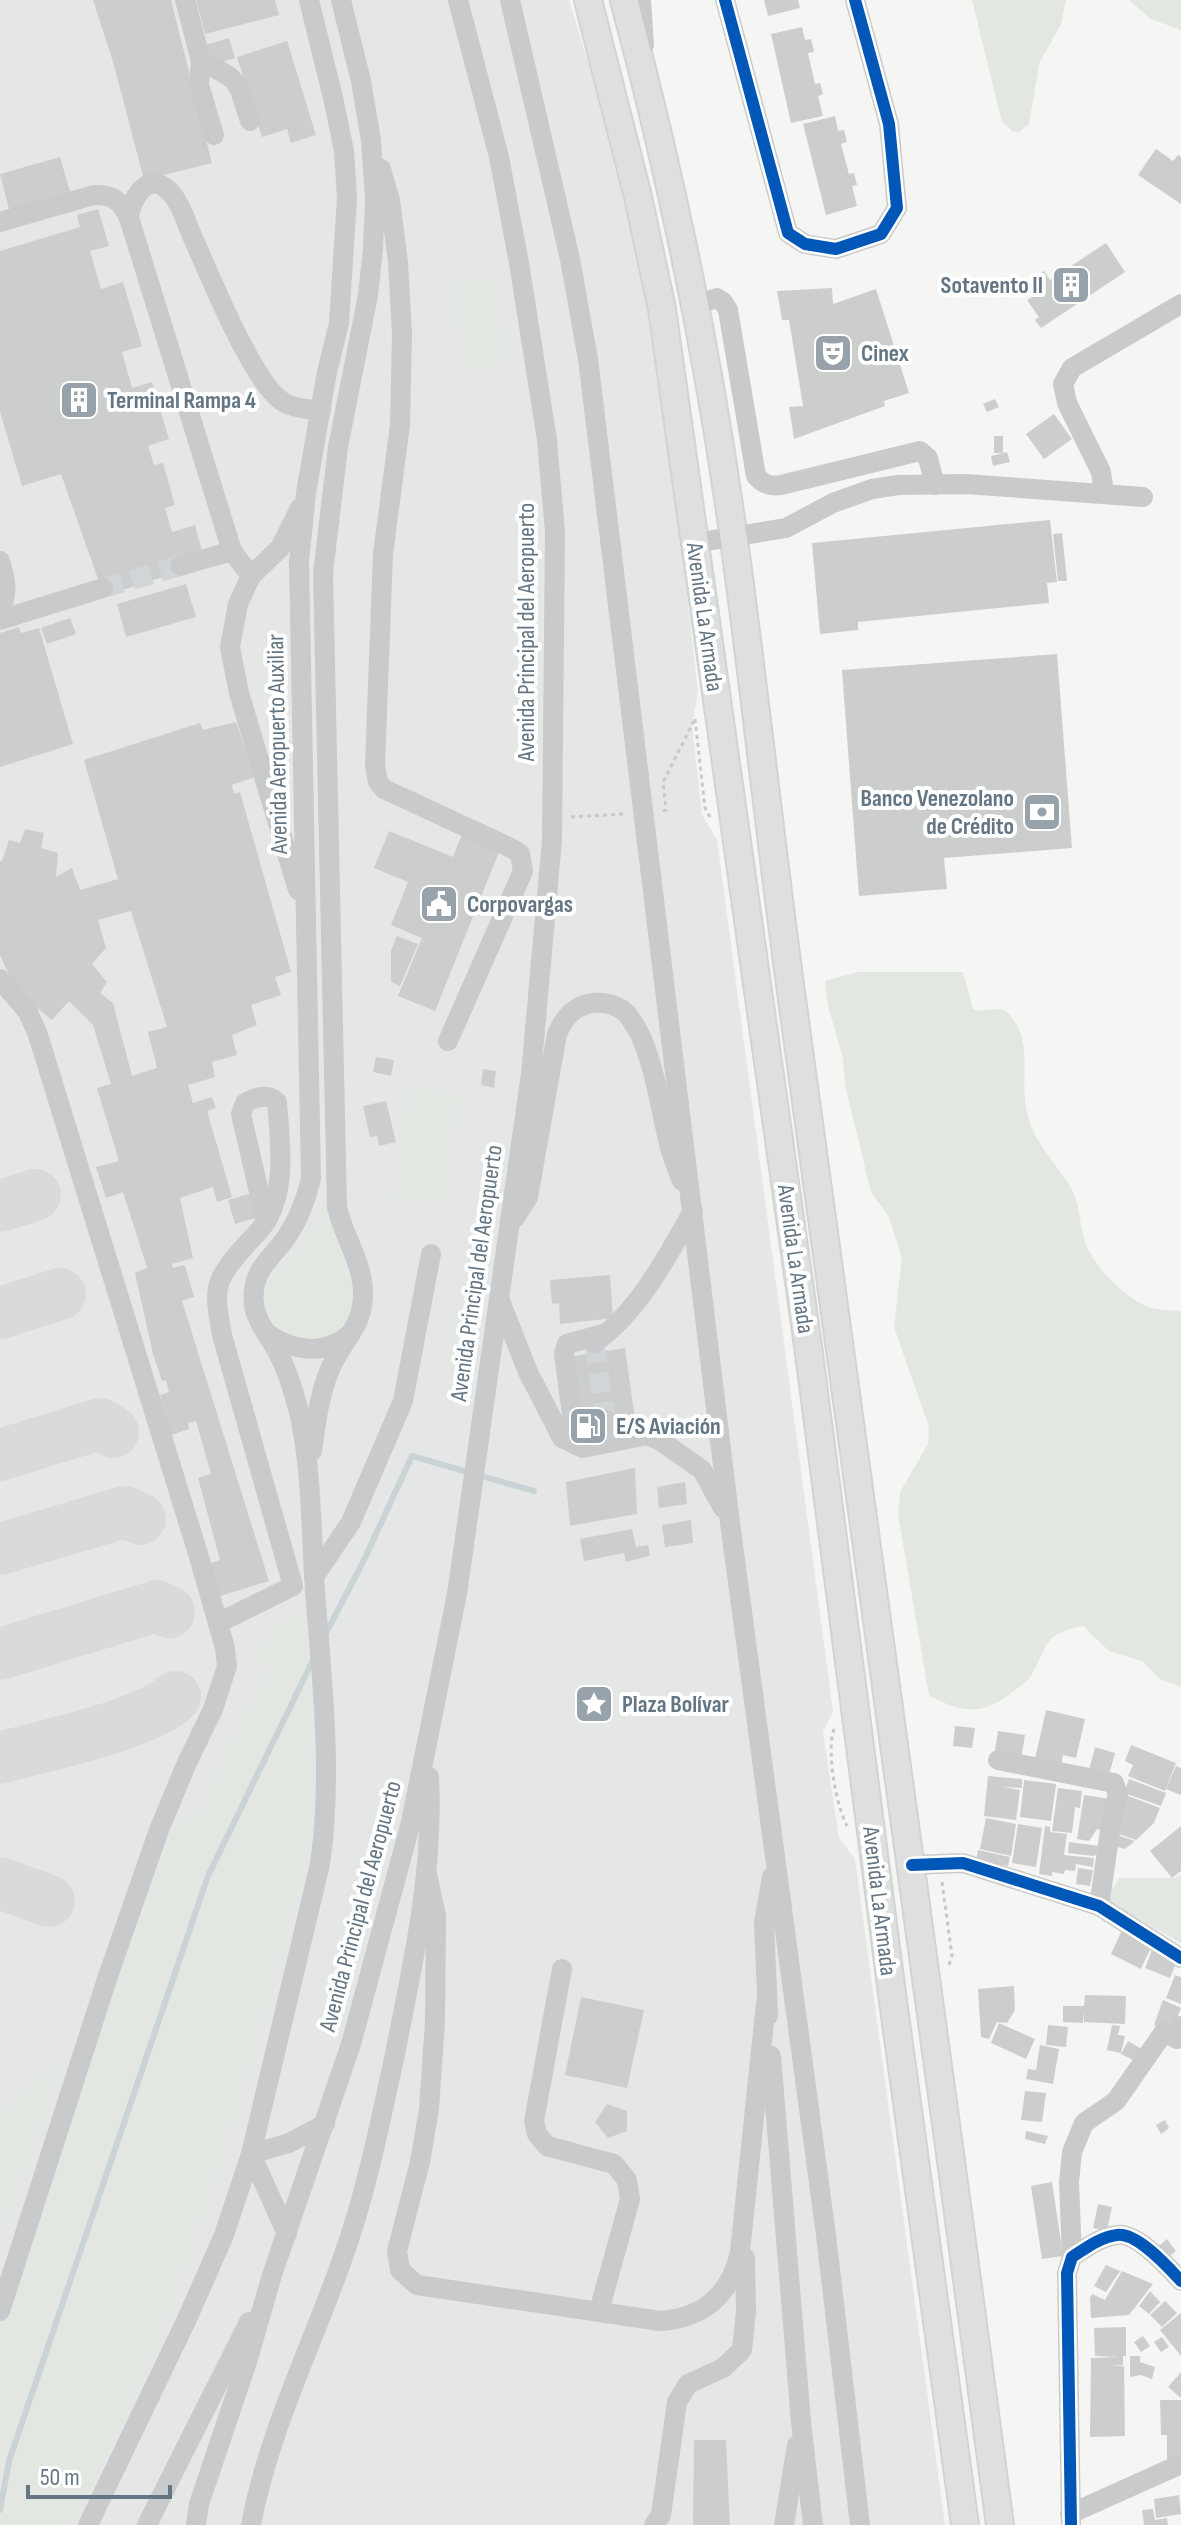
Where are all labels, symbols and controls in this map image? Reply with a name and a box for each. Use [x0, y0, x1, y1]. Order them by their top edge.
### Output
building icon: Sotavento II [1050, 264, 1092, 306]
place label: Sotavento II [941, 271, 1043, 300]
theatre icon: Cinex [812, 332, 854, 374]
place label: Cinex [861, 339, 909, 368]
building icon: Terminal Rampa 4 [58, 379, 100, 421]
place label: Terminal Rampa 4 [107, 386, 256, 415]
street label: Avenida Principal del Aeropuerto [512, 503, 541, 762]
street label: Avenida La Armada [680, 540, 729, 693]
street label: Avenida Aeropuerto Auxiliar [261, 634, 294, 855]
place label: Banco Venezolano de Crédito [860, 784, 1014, 841]
bank icon: Banco Venezolano de Crédito [1021, 791, 1063, 833]
public building icon: Corpovargas [418, 883, 460, 925]
place label: Corpovargas [467, 890, 573, 919]
street label: Avenida Principal del Aeropuerto [444, 1143, 509, 1404]
street label: Avenida La Armada [771, 1182, 820, 1335]
fuel station icon: E/S Aviación [567, 1405, 609, 1447]
place label: E/S Aviación [616, 1412, 721, 1441]
place icon: Plaza Bolívar [573, 1683, 615, 1725]
place label: Plaza Bolívar [622, 1690, 729, 1719]
street label: Avenida Principal del Aeropuerto [313, 1778, 408, 2036]
street label: Avenida La Armada [856, 1824, 903, 1977]
scale bar [28, 2449, 170, 2499]
text: 50 m [40, 2463, 80, 2492]

